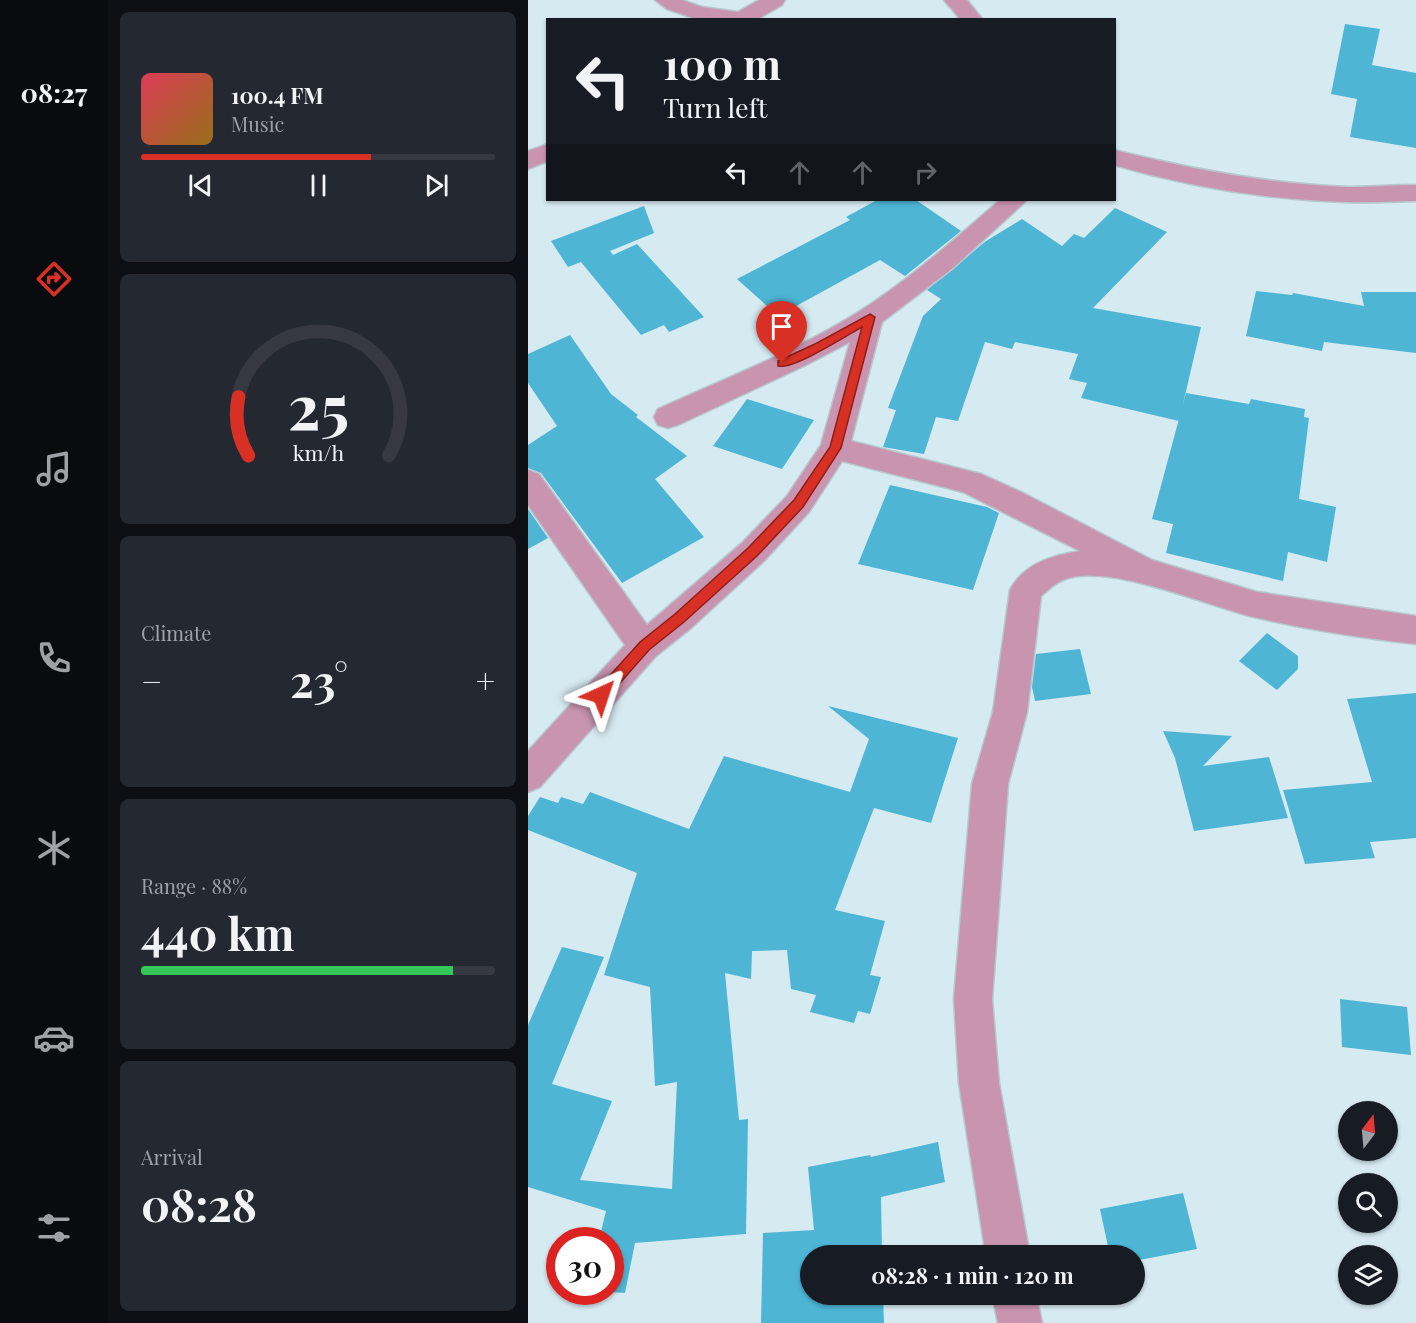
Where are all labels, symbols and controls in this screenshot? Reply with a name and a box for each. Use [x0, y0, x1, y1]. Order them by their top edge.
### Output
text: 100 m [663, 35, 781, 91]
icon: left [564, 42, 642, 120]
text: 08:27 [21, 74, 87, 110]
text: 100.4 FM [231, 80, 324, 110]
text: Turn left [663, 89, 767, 125]
text: Music [231, 110, 284, 137]
icon: left [720, 156, 753, 189]
icon: ahead [783, 156, 816, 189]
icon: ahead [846, 156, 879, 189]
icon: right [909, 156, 942, 189]
icon: previous [184, 169, 217, 202]
icon: pause [302, 169, 335, 202]
icon: next [420, 169, 453, 202]
icon: directions [33, 258, 75, 300]
pin [756, 301, 807, 363]
icon: arrive [765, 310, 798, 343]
text: 25 [287, 362, 349, 446]
text: km/h [292, 439, 344, 467]
icon: music [33, 448, 75, 490]
text: Climate [141, 619, 211, 646]
icon: phone [33, 637, 75, 679]
text: 23° [290, 649, 348, 709]
text: − [141, 658, 162, 702]
text: + [476, 658, 495, 702]
position arrow [569, 663, 633, 727]
icon: climate [33, 827, 75, 869]
text: Range · 88% [141, 872, 247, 899]
text: 440 km [141, 902, 295, 962]
icon: car [33, 1017, 75, 1059]
north arrow [1338, 1101, 1398, 1161]
map controls [1338, 1101, 1398, 1305]
text: Arrival [141, 1143, 203, 1170]
text: 08:28 [141, 1173, 257, 1233]
button: search [1338, 1173, 1398, 1233]
icon: filters [33, 1207, 75, 1249]
speed limit sign: 30 [546, 1227, 624, 1305]
button: layers [1338, 1245, 1398, 1305]
text: 08:28 · 1 min · 120 m [871, 1260, 1074, 1290]

